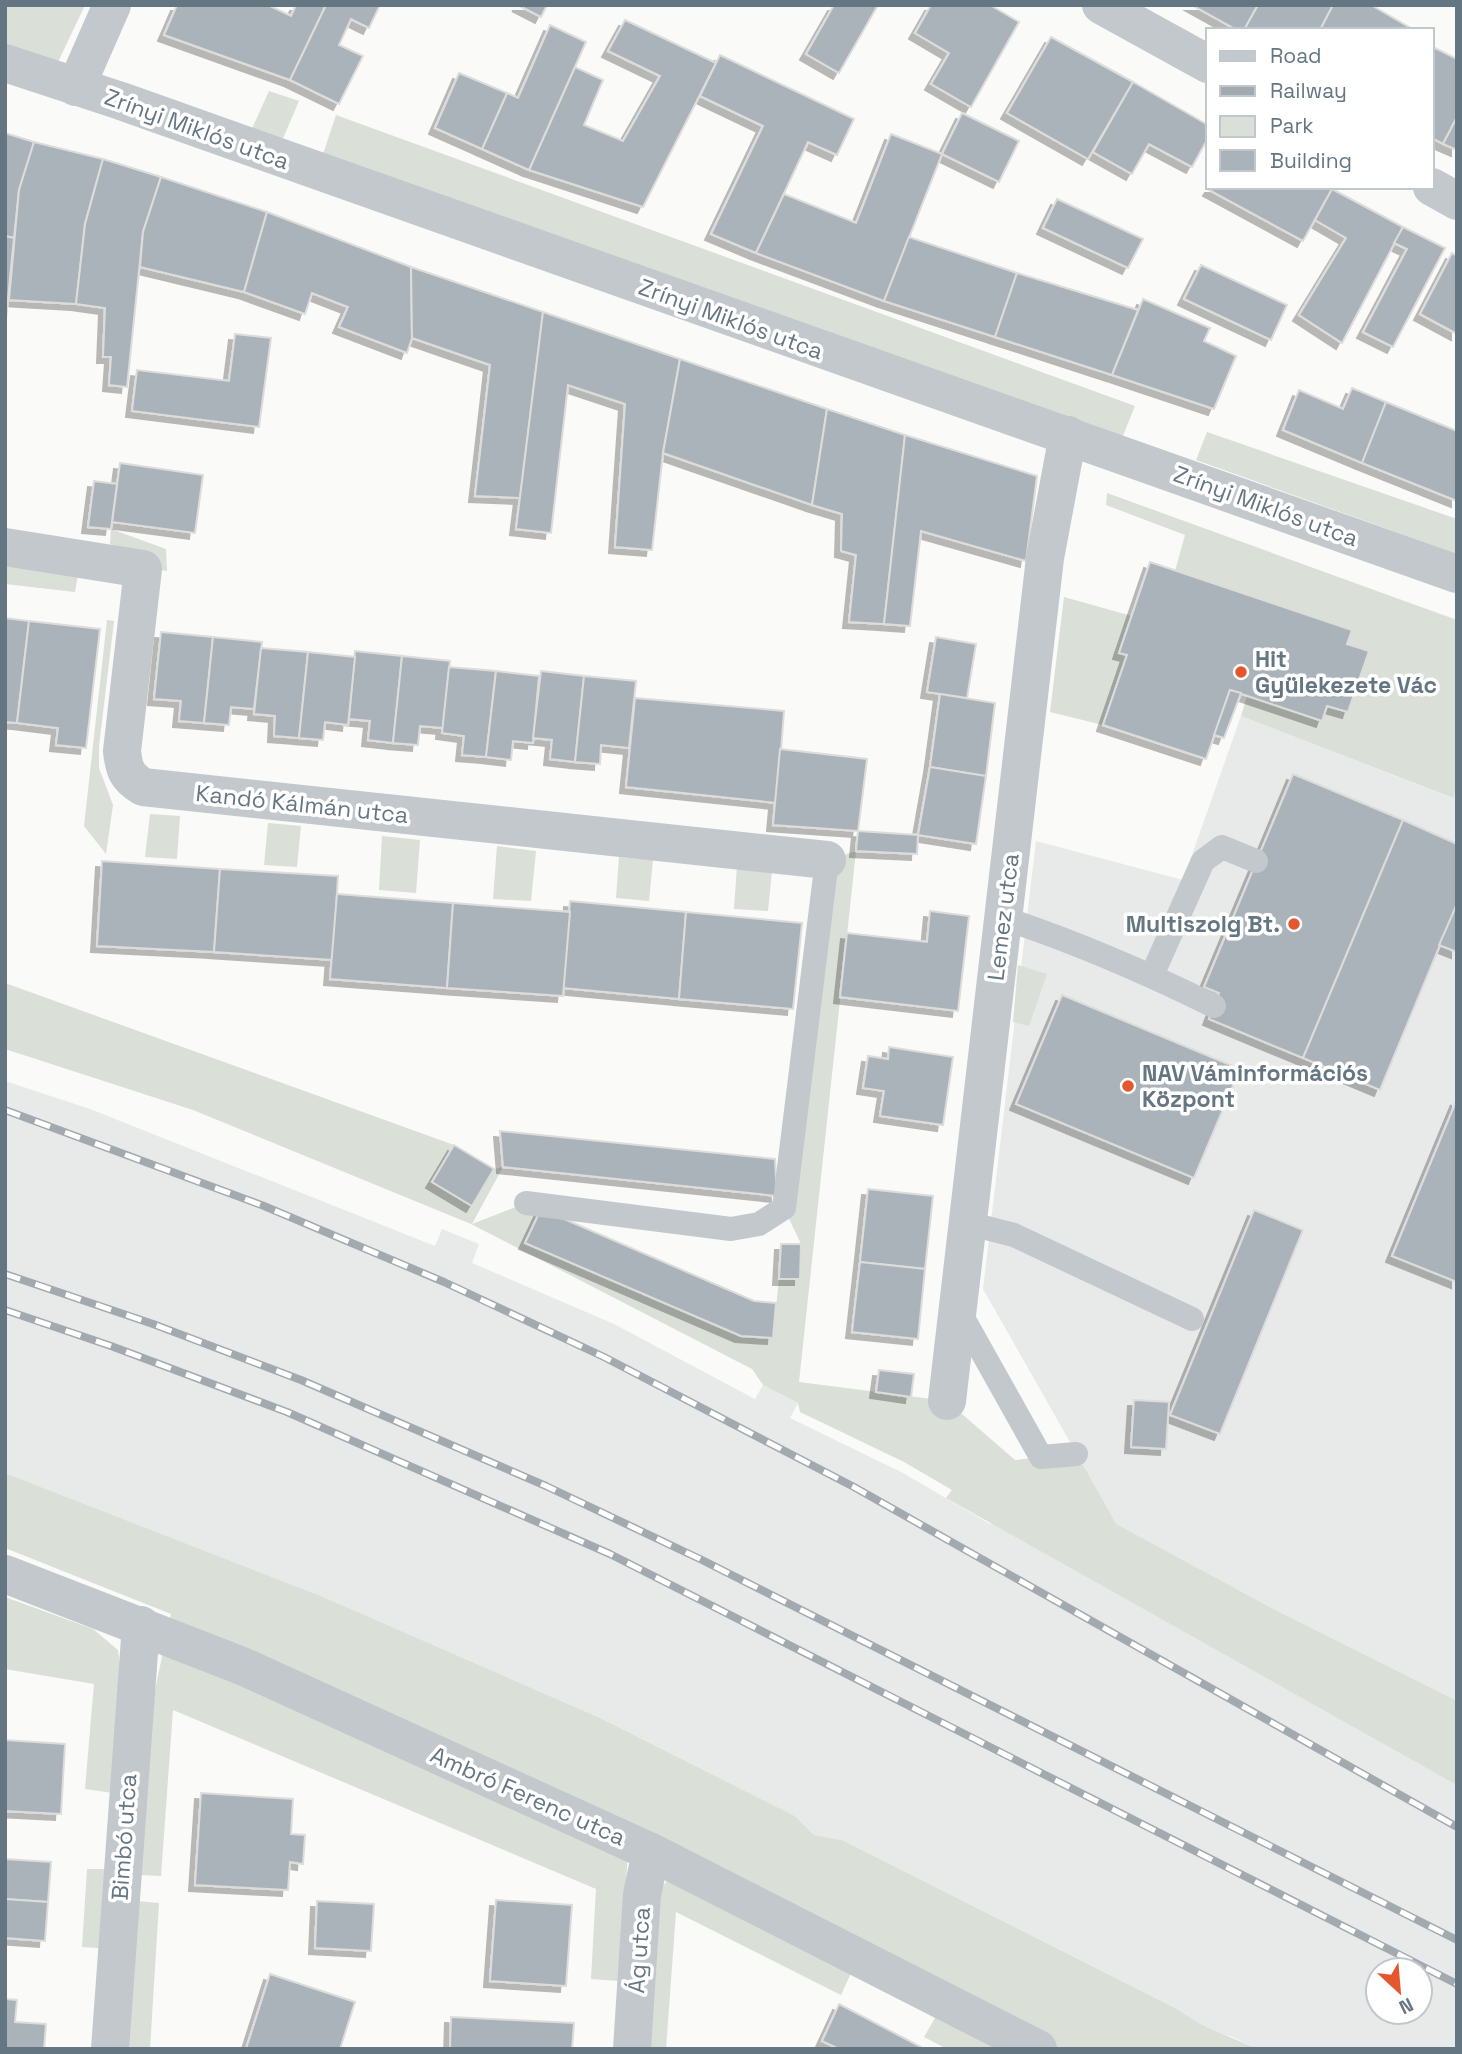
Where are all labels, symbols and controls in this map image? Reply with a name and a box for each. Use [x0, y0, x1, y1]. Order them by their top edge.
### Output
legend [1206, 28, 1434, 189]
text: Road [1270, 42, 1322, 69]
text: Railway [1270, 77, 1347, 104]
street label: Zrínyi Miklós utca [101, 82, 293, 176]
text: Park [1270, 112, 1314, 139]
text: Building [1270, 147, 1352, 174]
street label: Zrínyi Miklós utca [635, 272, 827, 366]
street label: Zrínyi Miklós utca [1170, 459, 1362, 553]
place label: Hit Gyülekezete Vác [1255, 644, 1437, 700]
marker: Hit Gyülekezete Vác [1233, 664, 1249, 680]
street label: Kandó Kálmán utca [194, 778, 410, 830]
street label: Lemez utca [980, 852, 1026, 982]
place label: Multiszolg Bt. [1126, 909, 1280, 939]
marker: Multiszolg Bt. [1286, 916, 1302, 932]
place label: NAV Váminformációs Központ [1142, 1058, 1368, 1114]
marker: NAV Váminformációs Központ [1120, 1078, 1136, 1094]
street label: Ambró Ferenc utca [426, 1740, 630, 1852]
street label: Bimbó utca [105, 1773, 143, 1901]
street label: Ág utca [621, 1906, 657, 1994]
north arrow [1364, 1956, 1434, 2026]
text: N [1395, 1992, 1417, 2020]

